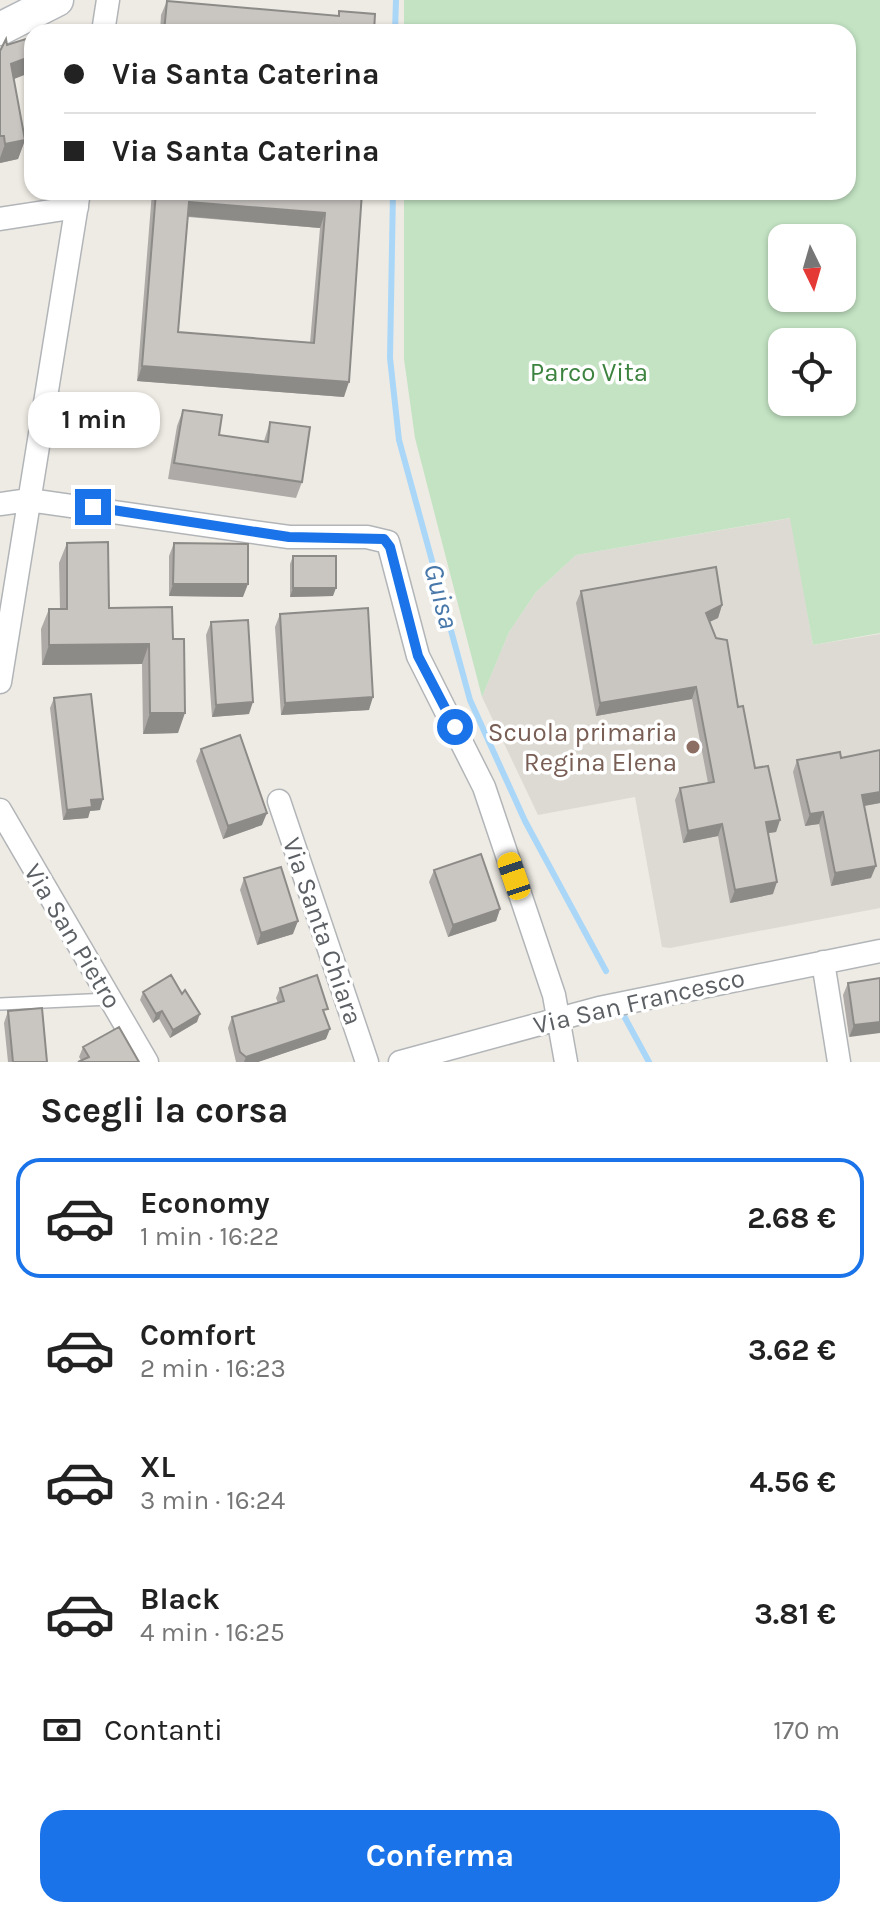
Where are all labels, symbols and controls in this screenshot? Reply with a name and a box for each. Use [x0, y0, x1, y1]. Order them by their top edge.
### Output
text: Via Santa Caterina [112, 56, 380, 92]
text: Via Santa Caterina [112, 133, 380, 169]
north arrow [768, 224, 856, 312]
map controls [768, 224, 856, 416]
button: locate [768, 328, 856, 416]
park label: Parco Vita [530, 357, 648, 388]
callout: 1 min [27, 391, 159, 447]
text: 1 min [61, 404, 127, 435]
route end [75, 489, 111, 525]
water label: Guisa [417, 560, 466, 632]
route start [437, 709, 473, 745]
place label: Scuola primaria Regina Elena [488, 717, 677, 778]
marker: Scuola primaria Regina Elena [684, 738, 702, 756]
street label: Via Santa Chiara [276, 833, 369, 1029]
car [495, 849, 533, 903]
street label: Via San Pietro [17, 858, 128, 1014]
street label: Via San Francesco [530, 962, 748, 1041]
text: Scegli la corsa [40, 1089, 289, 1131]
icon: car [44, 1182, 116, 1254]
text: Economy [140, 1185, 270, 1221]
text: 2.68 € [747, 1200, 836, 1236]
text: 1 min · 16:22 [140, 1221, 279, 1252]
icon: car [44, 1314, 116, 1386]
text: Comfort [140, 1317, 256, 1353]
text: 3.62 € [748, 1332, 836, 1368]
text: 2 min · 16:23 [140, 1353, 286, 1384]
icon: car [44, 1446, 116, 1518]
text: XL [140, 1449, 175, 1485]
text: 4.56 € [749, 1464, 836, 1500]
text: 3 min · 16:24 [140, 1485, 285, 1516]
icon: car [44, 1578, 116, 1650]
text: Black [140, 1581, 220, 1617]
text: 3.81 € [754, 1596, 836, 1632]
text: 4 min · 16:25 [140, 1617, 285, 1648]
icon: cash [40, 1708, 84, 1752]
text: Contanti [104, 1712, 223, 1748]
text: 170 m [773, 1715, 840, 1746]
button: Conferma [40, 1810, 840, 1902]

